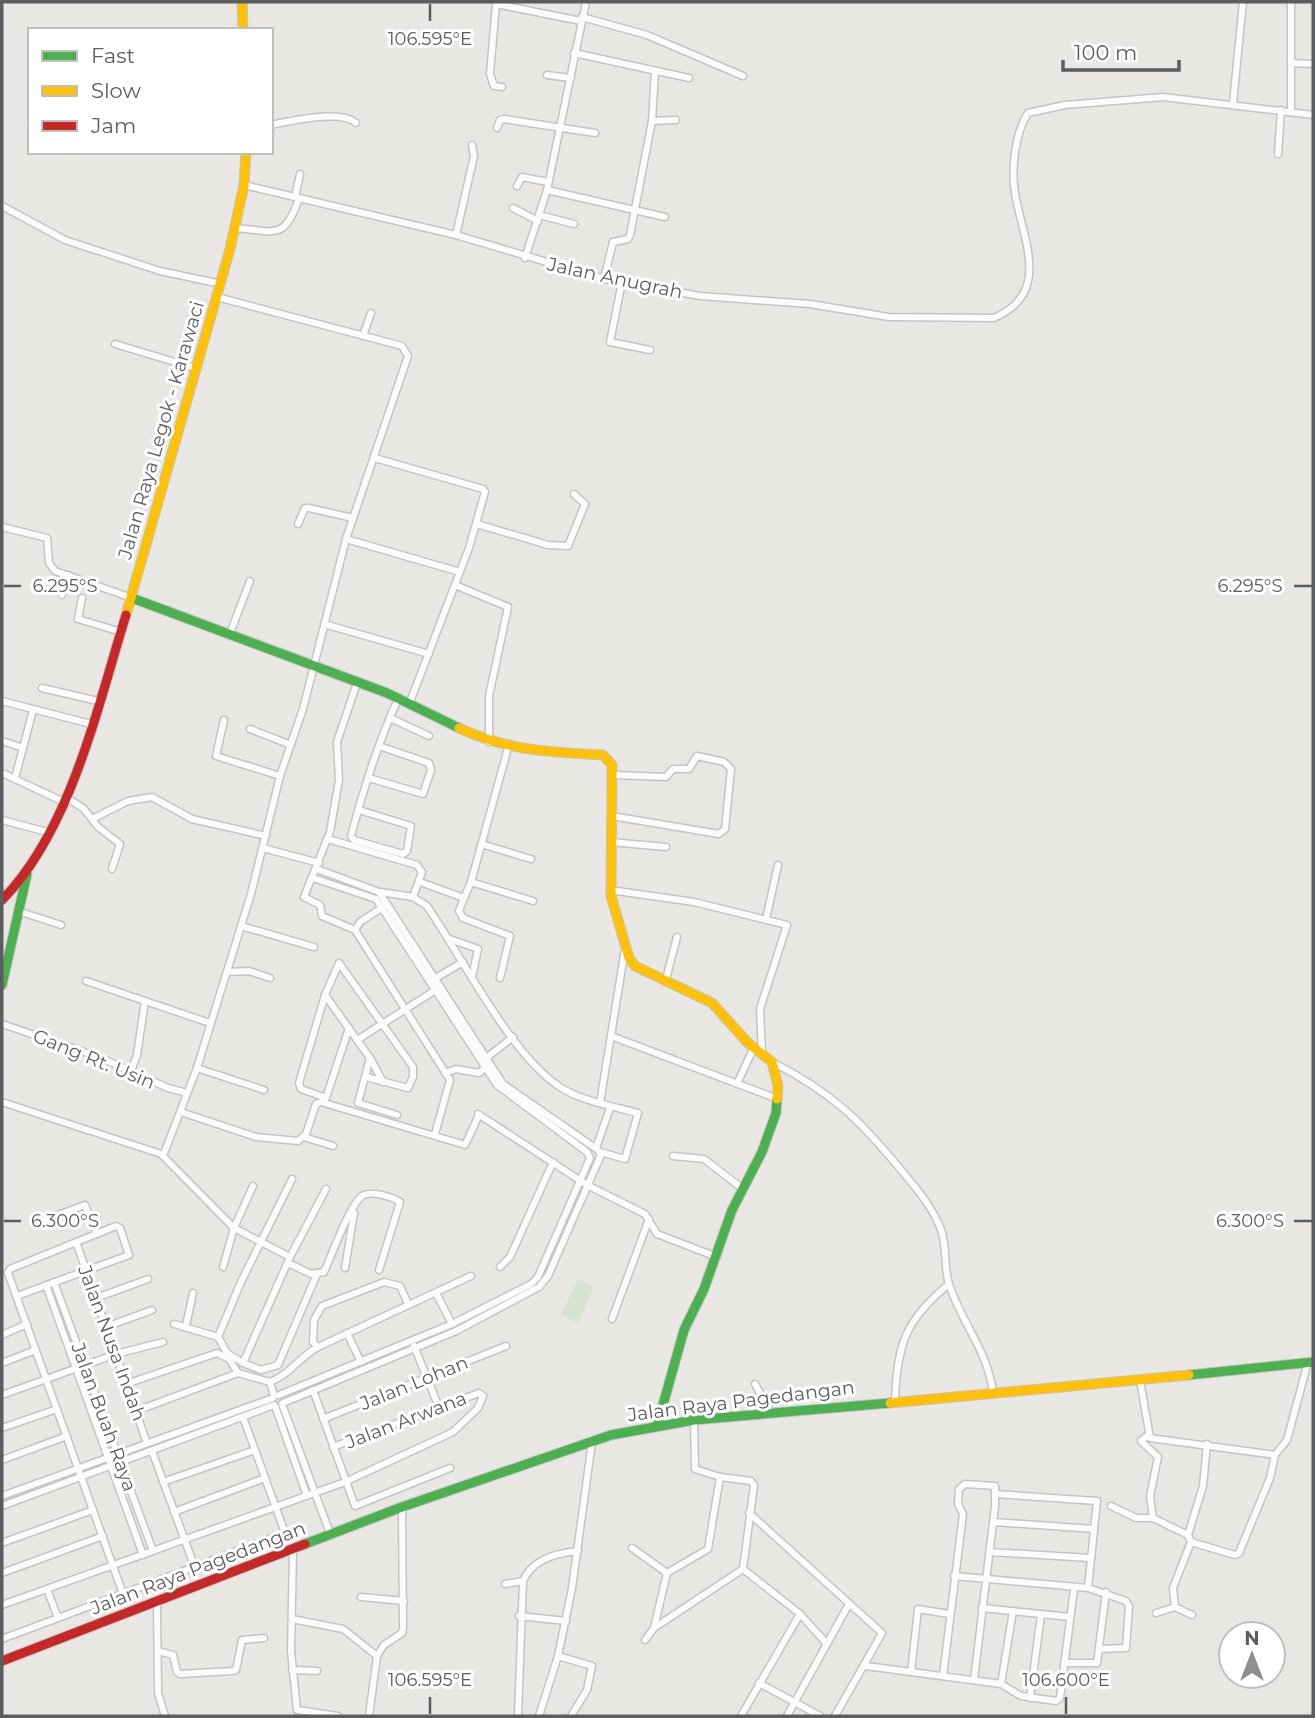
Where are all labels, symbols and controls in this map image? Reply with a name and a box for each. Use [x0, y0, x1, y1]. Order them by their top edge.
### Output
legend [28, 28, 273, 154]
text: 106.595°E [388, 28, 472, 50]
scale bar [1063, 28, 1178, 72]
text: 100 m [1074, 40, 1137, 65]
text: Fast [91, 43, 135, 68]
text: Slow [91, 78, 141, 103]
text: Jam [90, 113, 136, 138]
street label: Jalan Anugrah [544, 252, 685, 304]
street label: Jalan Raya Legok - Karawaci [113, 298, 209, 562]
text: 6.295°S [32, 575, 98, 597]
text: 6.295°S [1217, 575, 1283, 597]
street label: Gang Rt. Usin [30, 1024, 158, 1094]
text: 6.300°S [31, 1210, 99, 1232]
text: 6.300°S [1216, 1210, 1284, 1232]
street label: Jalan Nusa Indah [73, 1261, 151, 1424]
street label: Jalan Buah Raya [66, 1339, 142, 1495]
street label: Jalan Lohan [356, 1351, 471, 1416]
street label: Jalan Raya Pagedangan [625, 1376, 856, 1426]
street label: Jalan Arwana [341, 1386, 470, 1454]
street label: Jalan Raya Pagedangan [86, 1516, 309, 1620]
north arrow [1217, 1620, 1287, 1690]
text: N [1244, 1627, 1260, 1650]
text: 106.595°E [388, 1669, 472, 1691]
text: 106.600°E [1022, 1669, 1110, 1691]

